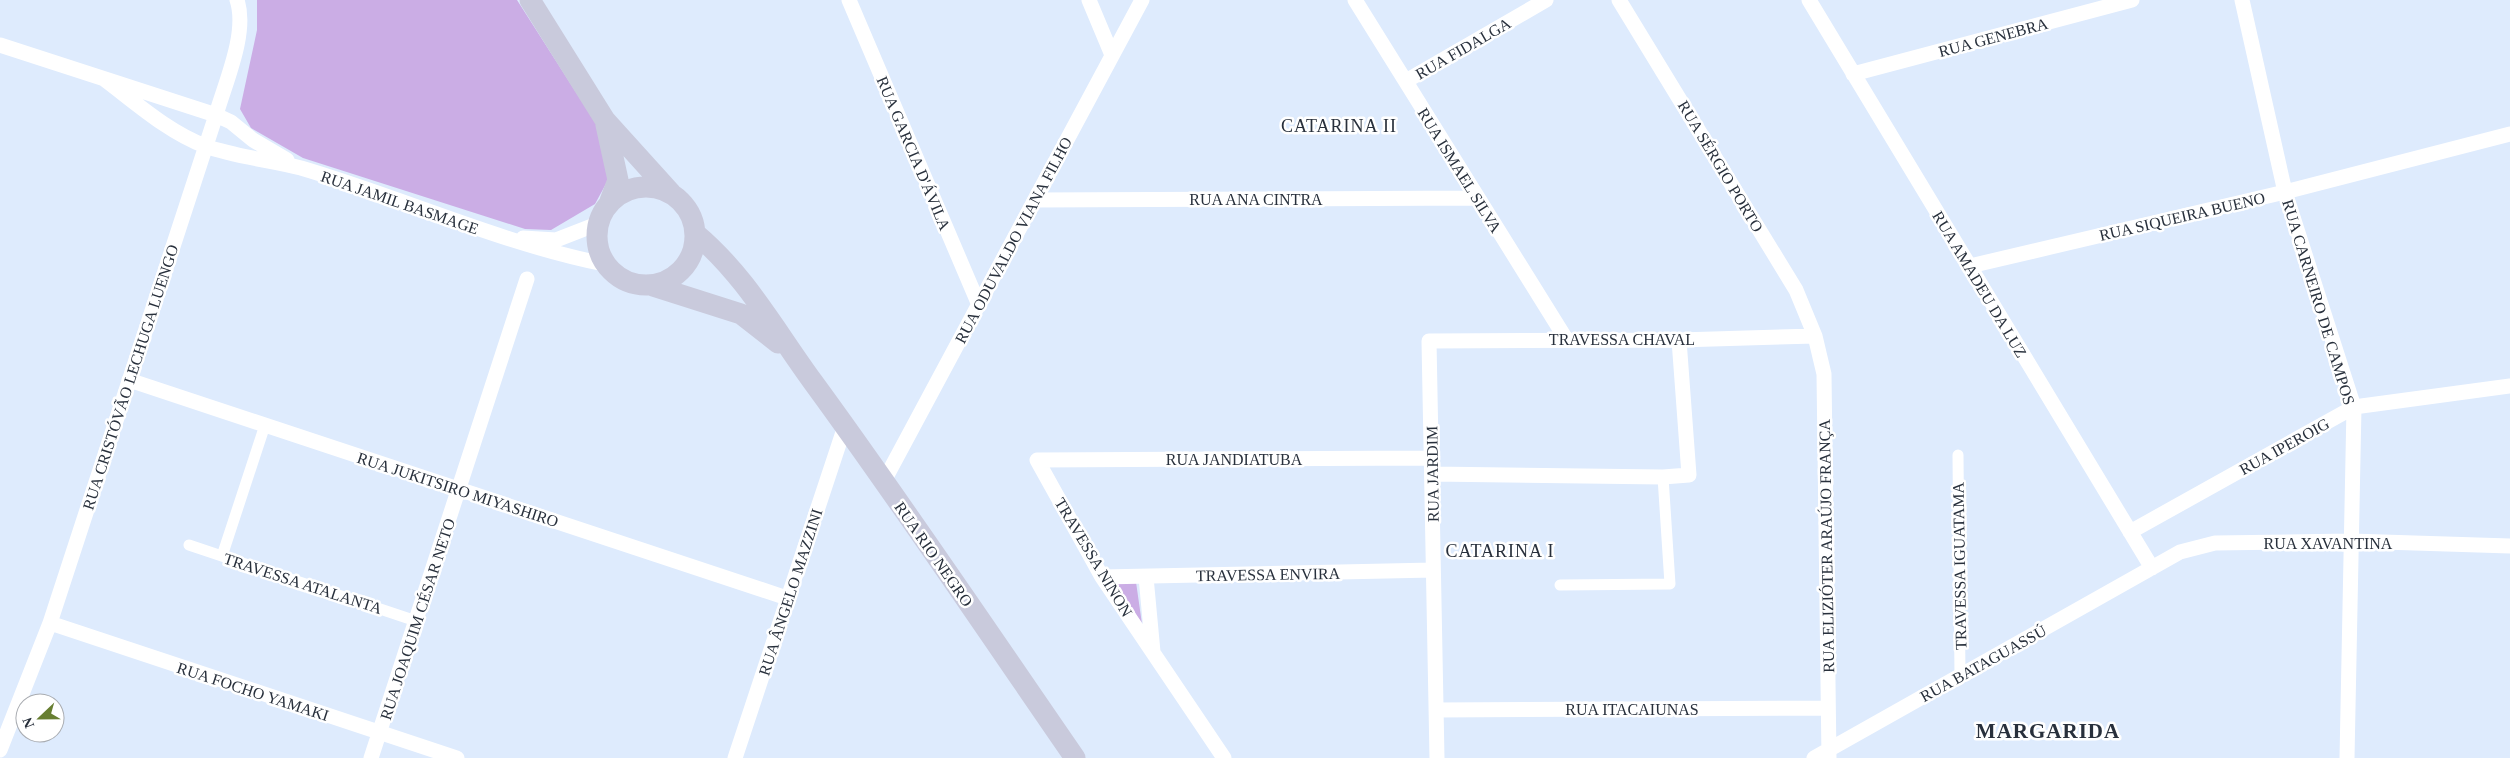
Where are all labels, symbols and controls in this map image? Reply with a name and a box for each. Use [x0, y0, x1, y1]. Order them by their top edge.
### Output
street label: RUA FIDALGA [1413, 14, 1514, 83]
street label: RUA GENEBRA [1937, 15, 2050, 60]
street label: RUA GARCIA D'ÁVILA [873, 73, 955, 233]
street label: RUA SÉRGIO PORTO [1675, 97, 1767, 235]
street label: RUA ISMAEL SILVA [1414, 105, 1505, 236]
district label: CATARINA II [1281, 116, 1397, 136]
street label: RUA ODUVALDO VIANA FILHO [952, 134, 1075, 346]
street label: RUA JAMIL BASMAGE [319, 167, 481, 237]
street label: RUA SIQUEIRA BUENO [2097, 189, 2267, 244]
street label: RUA ANA CINTRA [1189, 191, 1323, 208]
street label: RUA CARNEIRO DE CAMPOS [2279, 197, 2358, 407]
street label: RUA AMADEU DA LUZ [1929, 208, 2030, 360]
street label: RUA CRISTÓVÃO LECHUGA LUENGO [79, 242, 181, 512]
street label: TRAVESSA CHAVAL [1549, 331, 1695, 348]
street label: RUA IPEROIG [2236, 415, 2332, 478]
street label: RUA ELIZIÓTER ARAÚJO FRANÇA [1815, 419, 1838, 673]
street label: RUA JARDIM [1423, 426, 1442, 522]
street label: RUA JUKITSIRO MIYASHIRO [355, 449, 561, 530]
street label: RUA JANDIATUBA [1166, 451, 1303, 468]
street label: TRAVESSA IGUATAMA [1950, 482, 1969, 650]
street label: TRAVESSA NINON [1051, 495, 1136, 620]
street label: RUA RIO NEGRO [891, 499, 976, 610]
street label: RUA ÂNGELO MAZZINI [755, 506, 825, 678]
street label: RUA JOAQUIM CÉSAR NETO [376, 516, 458, 722]
street label: RUA XAVANTINA [2264, 535, 2393, 552]
district label: CATARINA I [1445, 541, 1555, 561]
street label: TRAVESSA ATALANTA [221, 550, 385, 617]
street label: TRAVESSA ENVIRA [1196, 565, 1341, 584]
street label: RUA BATAGUASSÚ [1917, 621, 2050, 705]
street label: RUA FOCHO YAMAKI [175, 659, 331, 724]
north arrow [15, 693, 65, 743]
street label: RUA ITACAIUNAS [1565, 701, 1699, 718]
text: N [20, 715, 37, 730]
district label: MARGARIDA [1976, 719, 2120, 743]

